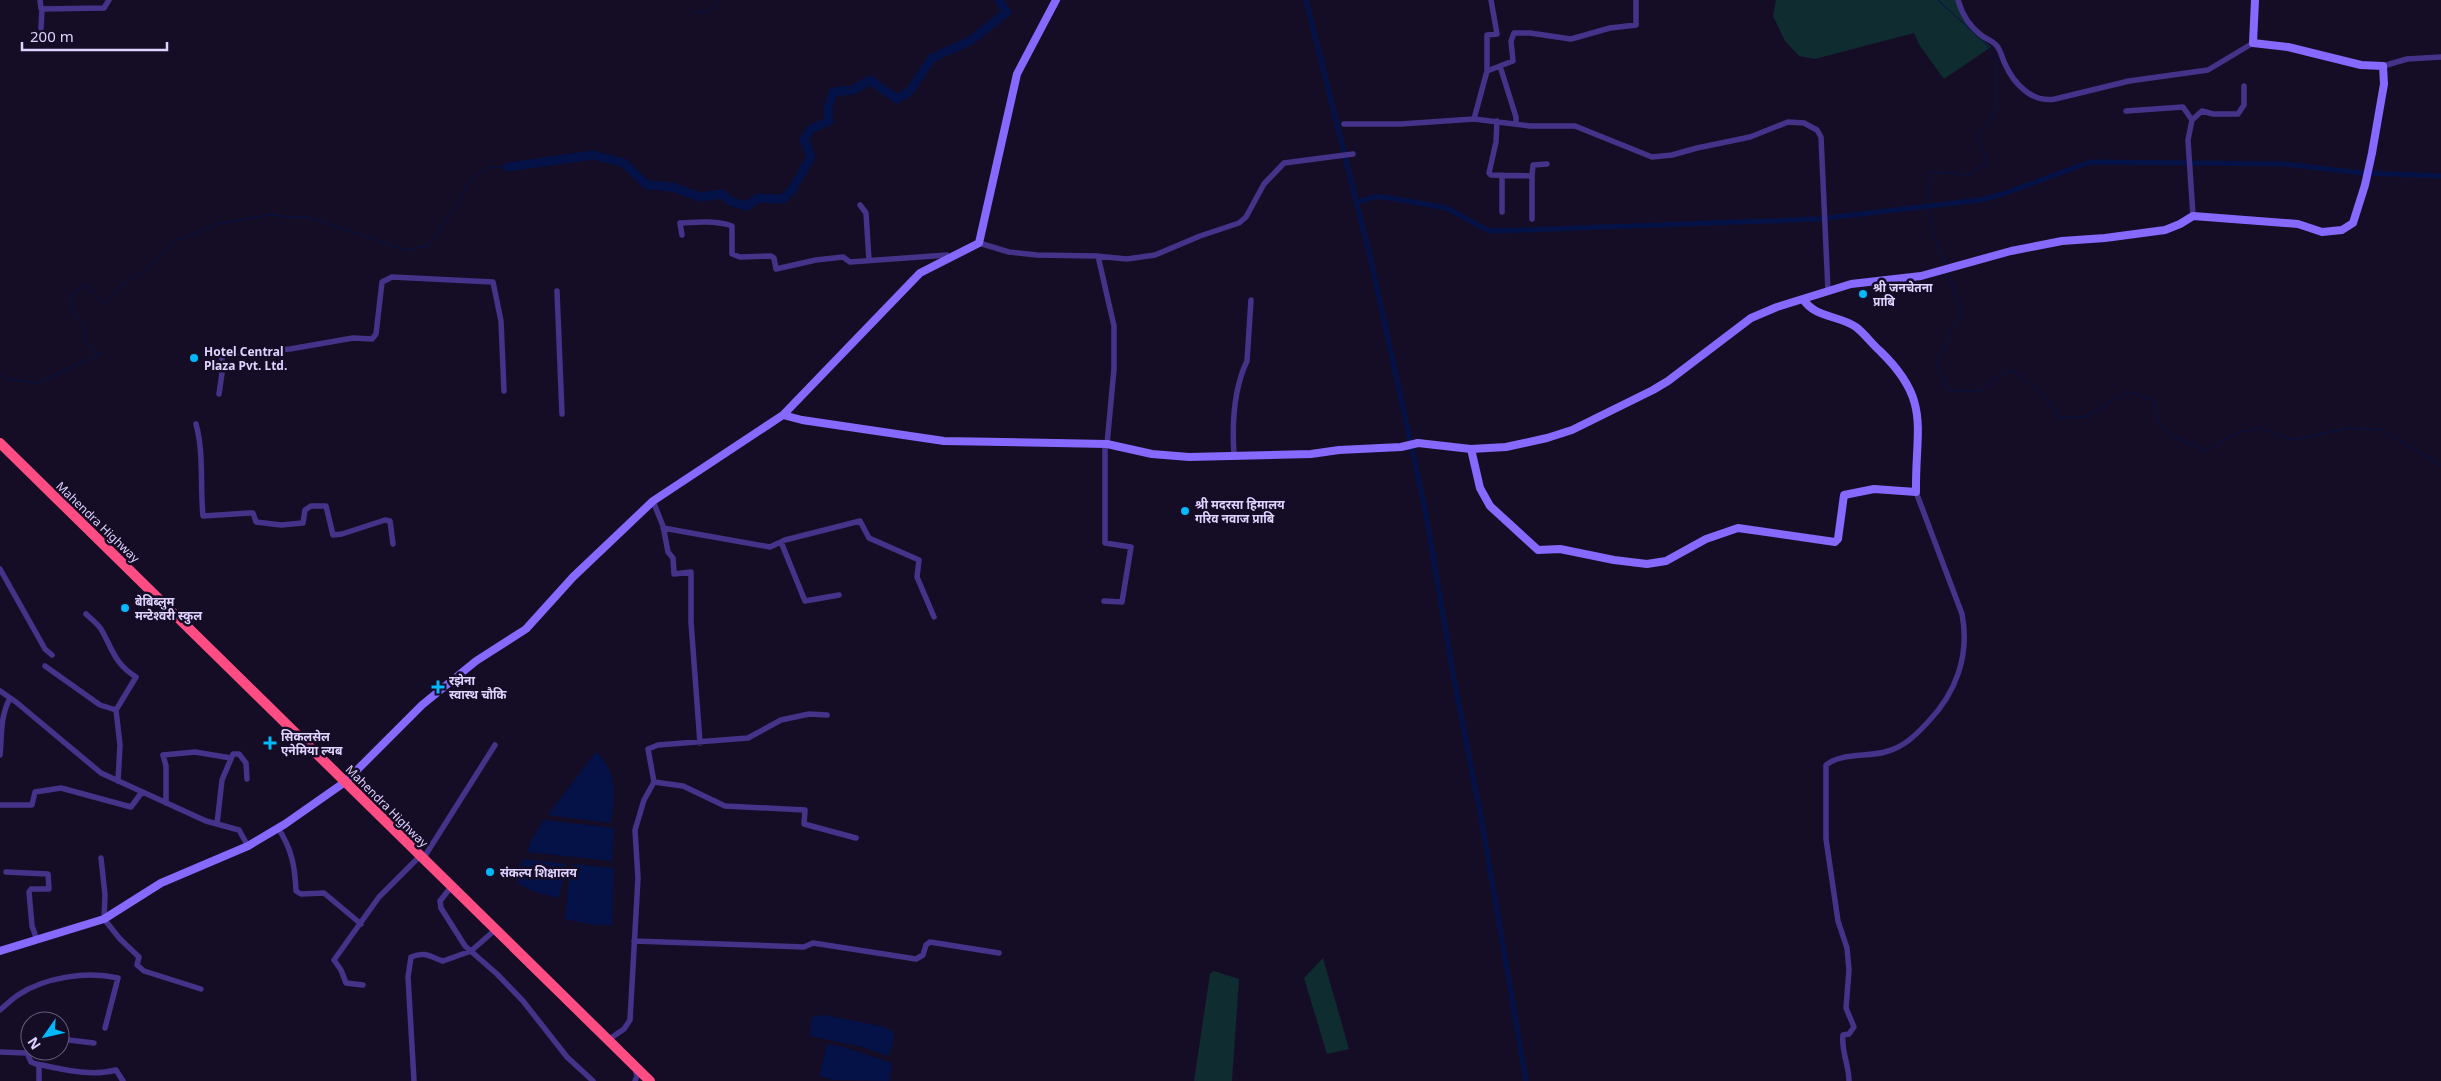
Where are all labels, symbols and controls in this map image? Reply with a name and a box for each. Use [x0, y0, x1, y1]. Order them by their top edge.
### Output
scale bar [22, 20, 168, 52]
text: 200 m [30, 26, 74, 46]
place label: श्री जनचेतना प्राबि [1873, 279, 1933, 310]
marker: श्री जनचेतना प्राबि [1857, 288, 1869, 300]
place label: Hotel Central Plaza Pvt. Ltd. [204, 343, 287, 374]
marker: Hotel Central Plaza Pvt. Ltd. [188, 352, 200, 364]
street label: Mahendra Highway [52, 478, 144, 567]
place label: श्री मदरसा हिमालय गरिव नवाज प्राबि [1195, 496, 1285, 527]
marker: श्री मदरसा हिमालय गरिव नवाज प्राबि [1179, 505, 1191, 517]
place label: बेबिब्लुम मन्टेश्वरी स्कुल [135, 593, 203, 625]
marker: बेबिब्लुम मन्टेश्वरी स्कुल [119, 602, 131, 614]
place label: रझेना स्वास्थ चौकि [449, 672, 508, 703]
marker: रझेना स्वास्थ चौकि [431, 680, 445, 694]
place label: सिकलसेल एनेमिया ल्यब [281, 728, 343, 759]
marker: सिकलसेल एनेमिया ल्यब [263, 736, 277, 750]
street label: Mahendra Highway [342, 761, 433, 852]
place label: संकल्प शिक्षालय [500, 864, 577, 881]
marker: संकल्प शिक्षालय [484, 866, 496, 878]
north arrow [20, 1011, 70, 1061]
text: N [23, 1034, 45, 1054]

